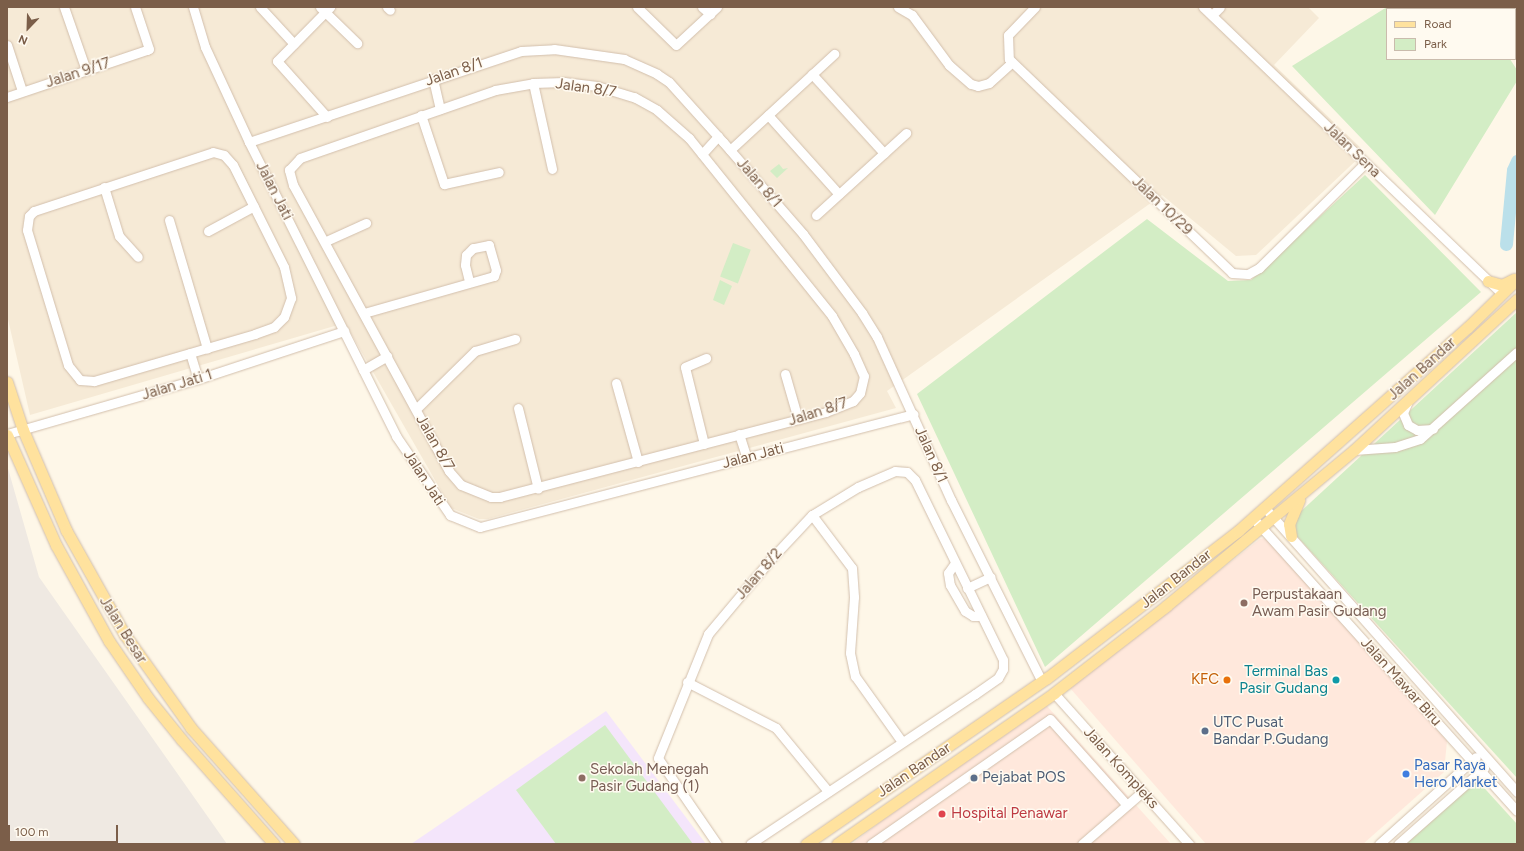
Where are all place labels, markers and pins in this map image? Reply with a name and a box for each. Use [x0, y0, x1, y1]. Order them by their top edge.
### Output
place label: Perpustakaan Awam Pasir Gudang [1252, 585, 1386, 620]
marker: Perpustakaan Awam Pasir Gudang [1239, 598, 1249, 608]
place label: Terminal Bas Pasir Gudang [1239, 662, 1328, 697]
place label: KFC [1191, 671, 1219, 689]
marker: KFC [1222, 675, 1232, 685]
marker: Terminal Bas Pasir Gudang [1331, 675, 1341, 685]
place label: UTC Pusat Bandar P.Gudang [1213, 713, 1329, 748]
marker: UTC Pusat Bandar P.Gudang [1200, 726, 1210, 736]
place label: Pasar Raya Hero Market [1414, 756, 1497, 791]
place label: Sekolah Menegah Pasir Gudang (1) [590, 760, 709, 795]
place label: Pejabat POS [982, 769, 1066, 787]
marker: Pasar Raya Hero Market [1401, 769, 1411, 779]
marker: Sekolah Menegah Pasir Gudang (1) [577, 773, 587, 783]
marker: Pejabat POS [969, 773, 979, 783]
place label: Hospital Penawar [951, 805, 1068, 823]
marker: Hospital Penawar [936, 808, 948, 820]

